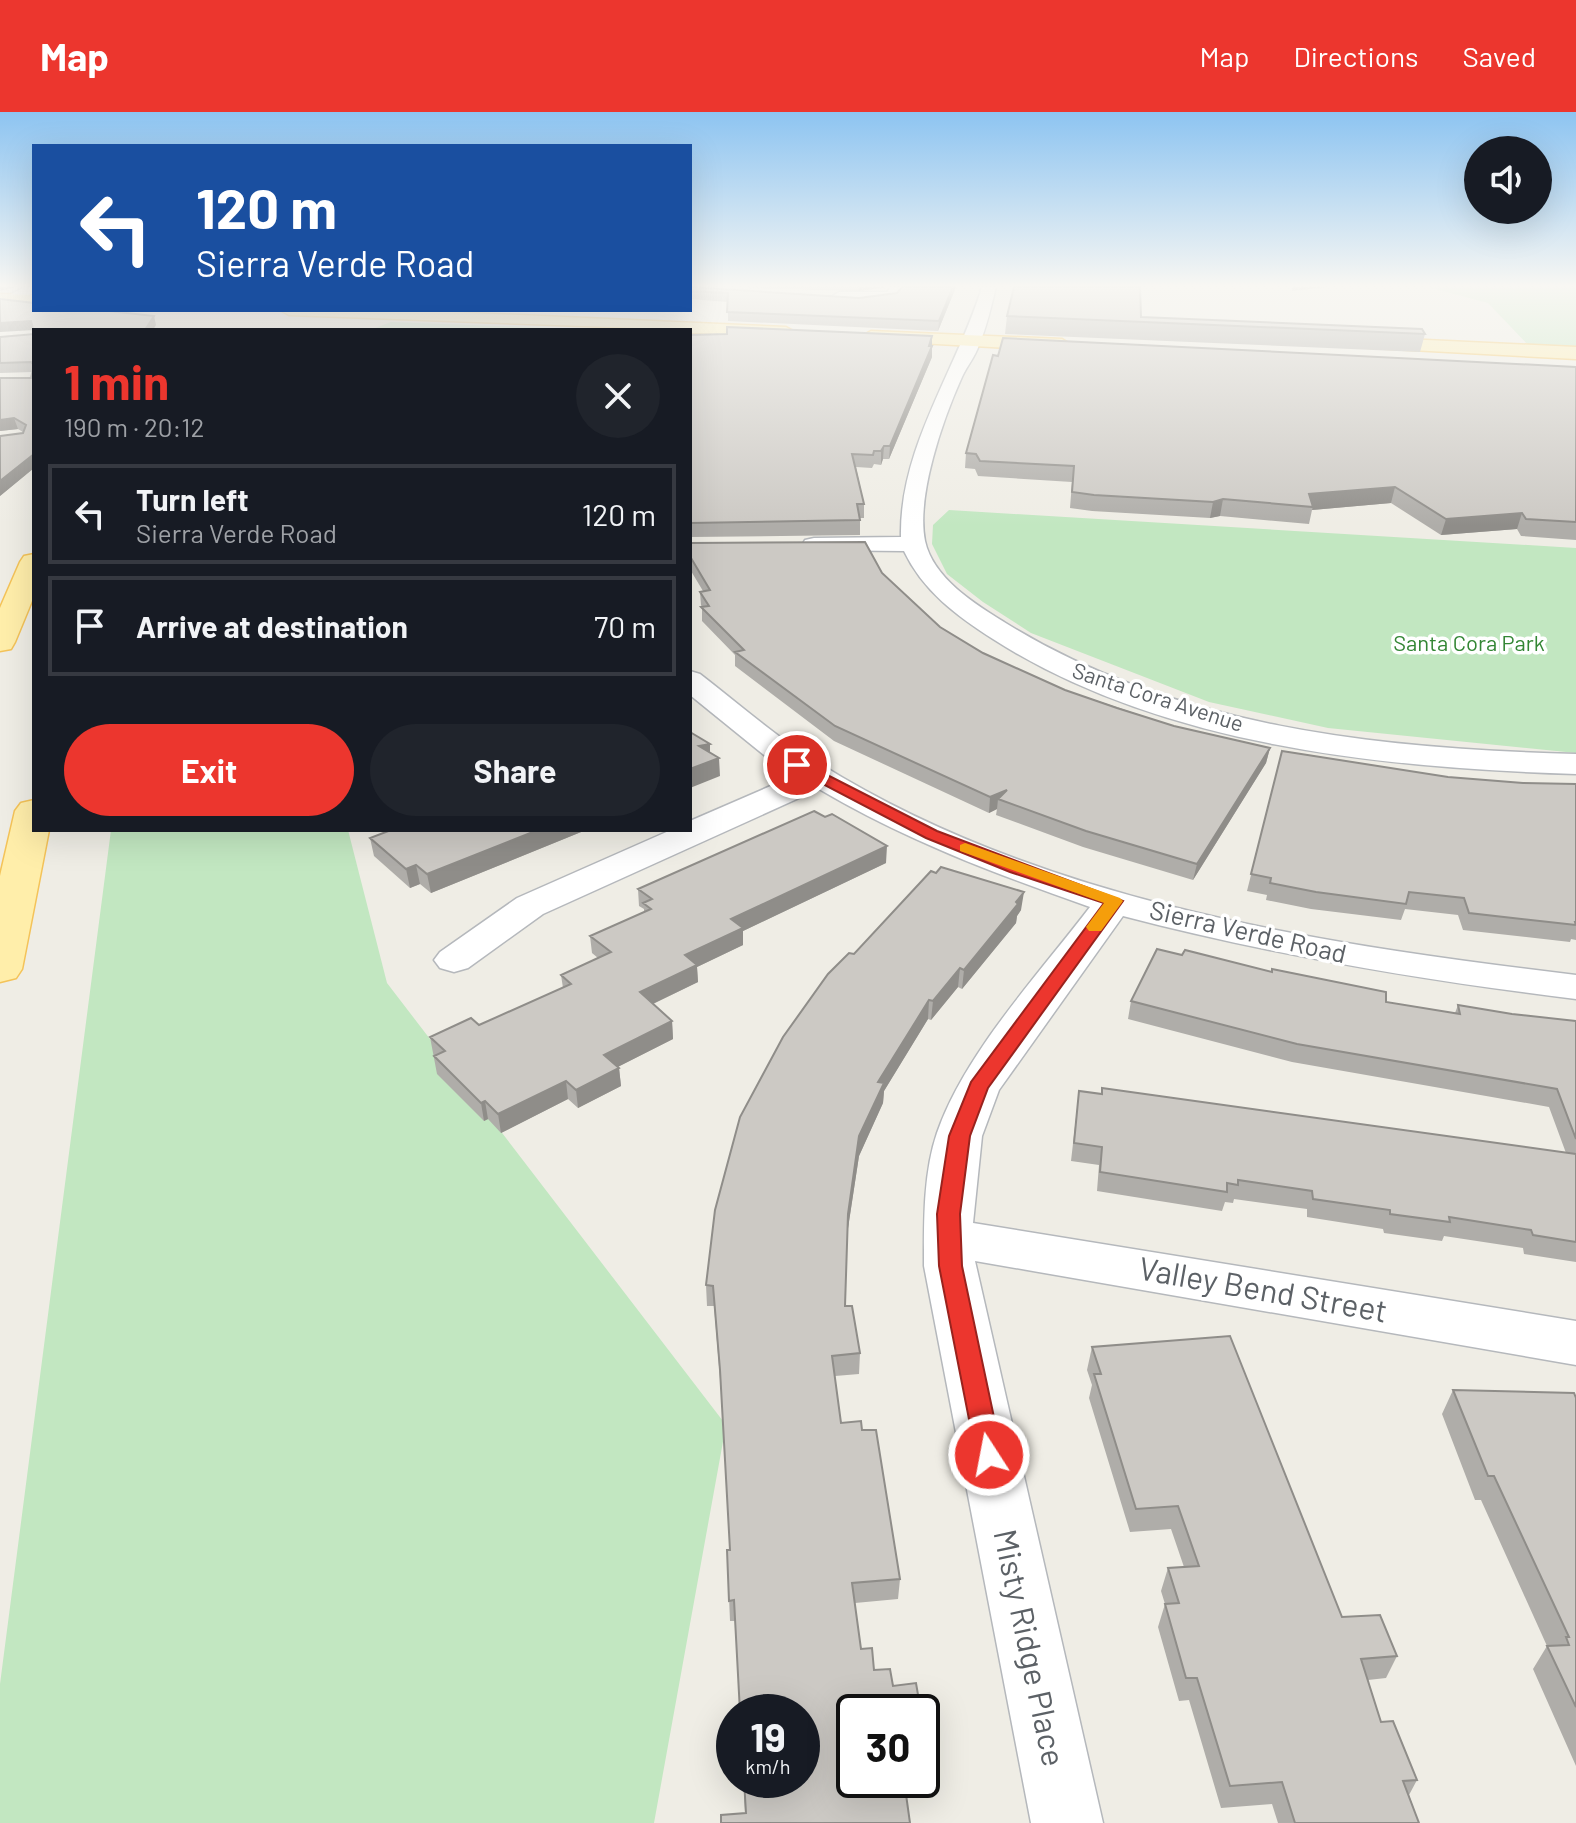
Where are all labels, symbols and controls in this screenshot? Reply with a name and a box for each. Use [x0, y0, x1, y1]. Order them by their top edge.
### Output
text: Map [40, 33, 109, 79]
text: Map [1200, 39, 1249, 73]
text: Directions [1293, 39, 1419, 73]
text: Saved [1463, 39, 1536, 73]
map controls [1464, 136, 1552, 224]
button: sound [1464, 136, 1552, 224]
text: 120 m [196, 173, 337, 240]
icon: left [64, 176, 168, 280]
text: Sierra Verde Road [196, 241, 474, 284]
text: 1 min [64, 352, 169, 410]
button: close [576, 354, 660, 438]
text: 190 m · 20:12 [64, 411, 204, 442]
text: Turn left [136, 481, 249, 517]
icon: left [68, 492, 112, 536]
text: 120 m [582, 496, 656, 532]
text: Sierra Verde Road [136, 517, 337, 548]
icon: arrive [68, 604, 112, 648]
text: Arrive at destination [136, 608, 408, 644]
text: 70 m [594, 608, 656, 644]
park label: Santa Cora Park [1393, 629, 1545, 655]
street label: Santa Cora Avenue [1069, 656, 1247, 736]
button: Exit [64, 724, 354, 816]
button: Share [370, 724, 660, 816]
pin [763, 731, 831, 799]
icon: arrive [775, 743, 819, 787]
street label: Sierra Verde Road [1147, 893, 1350, 968]
street label: Valley Bend Street [1136, 1247, 1391, 1329]
position arrow [947, 1413, 1031, 1497]
street label: Misty Ridge Place [987, 1526, 1075, 1770]
speed limit sign: 30 [836, 1694, 940, 1798]
text: 19 [750, 1712, 786, 1760]
text: km/h [745, 1754, 791, 1778]

